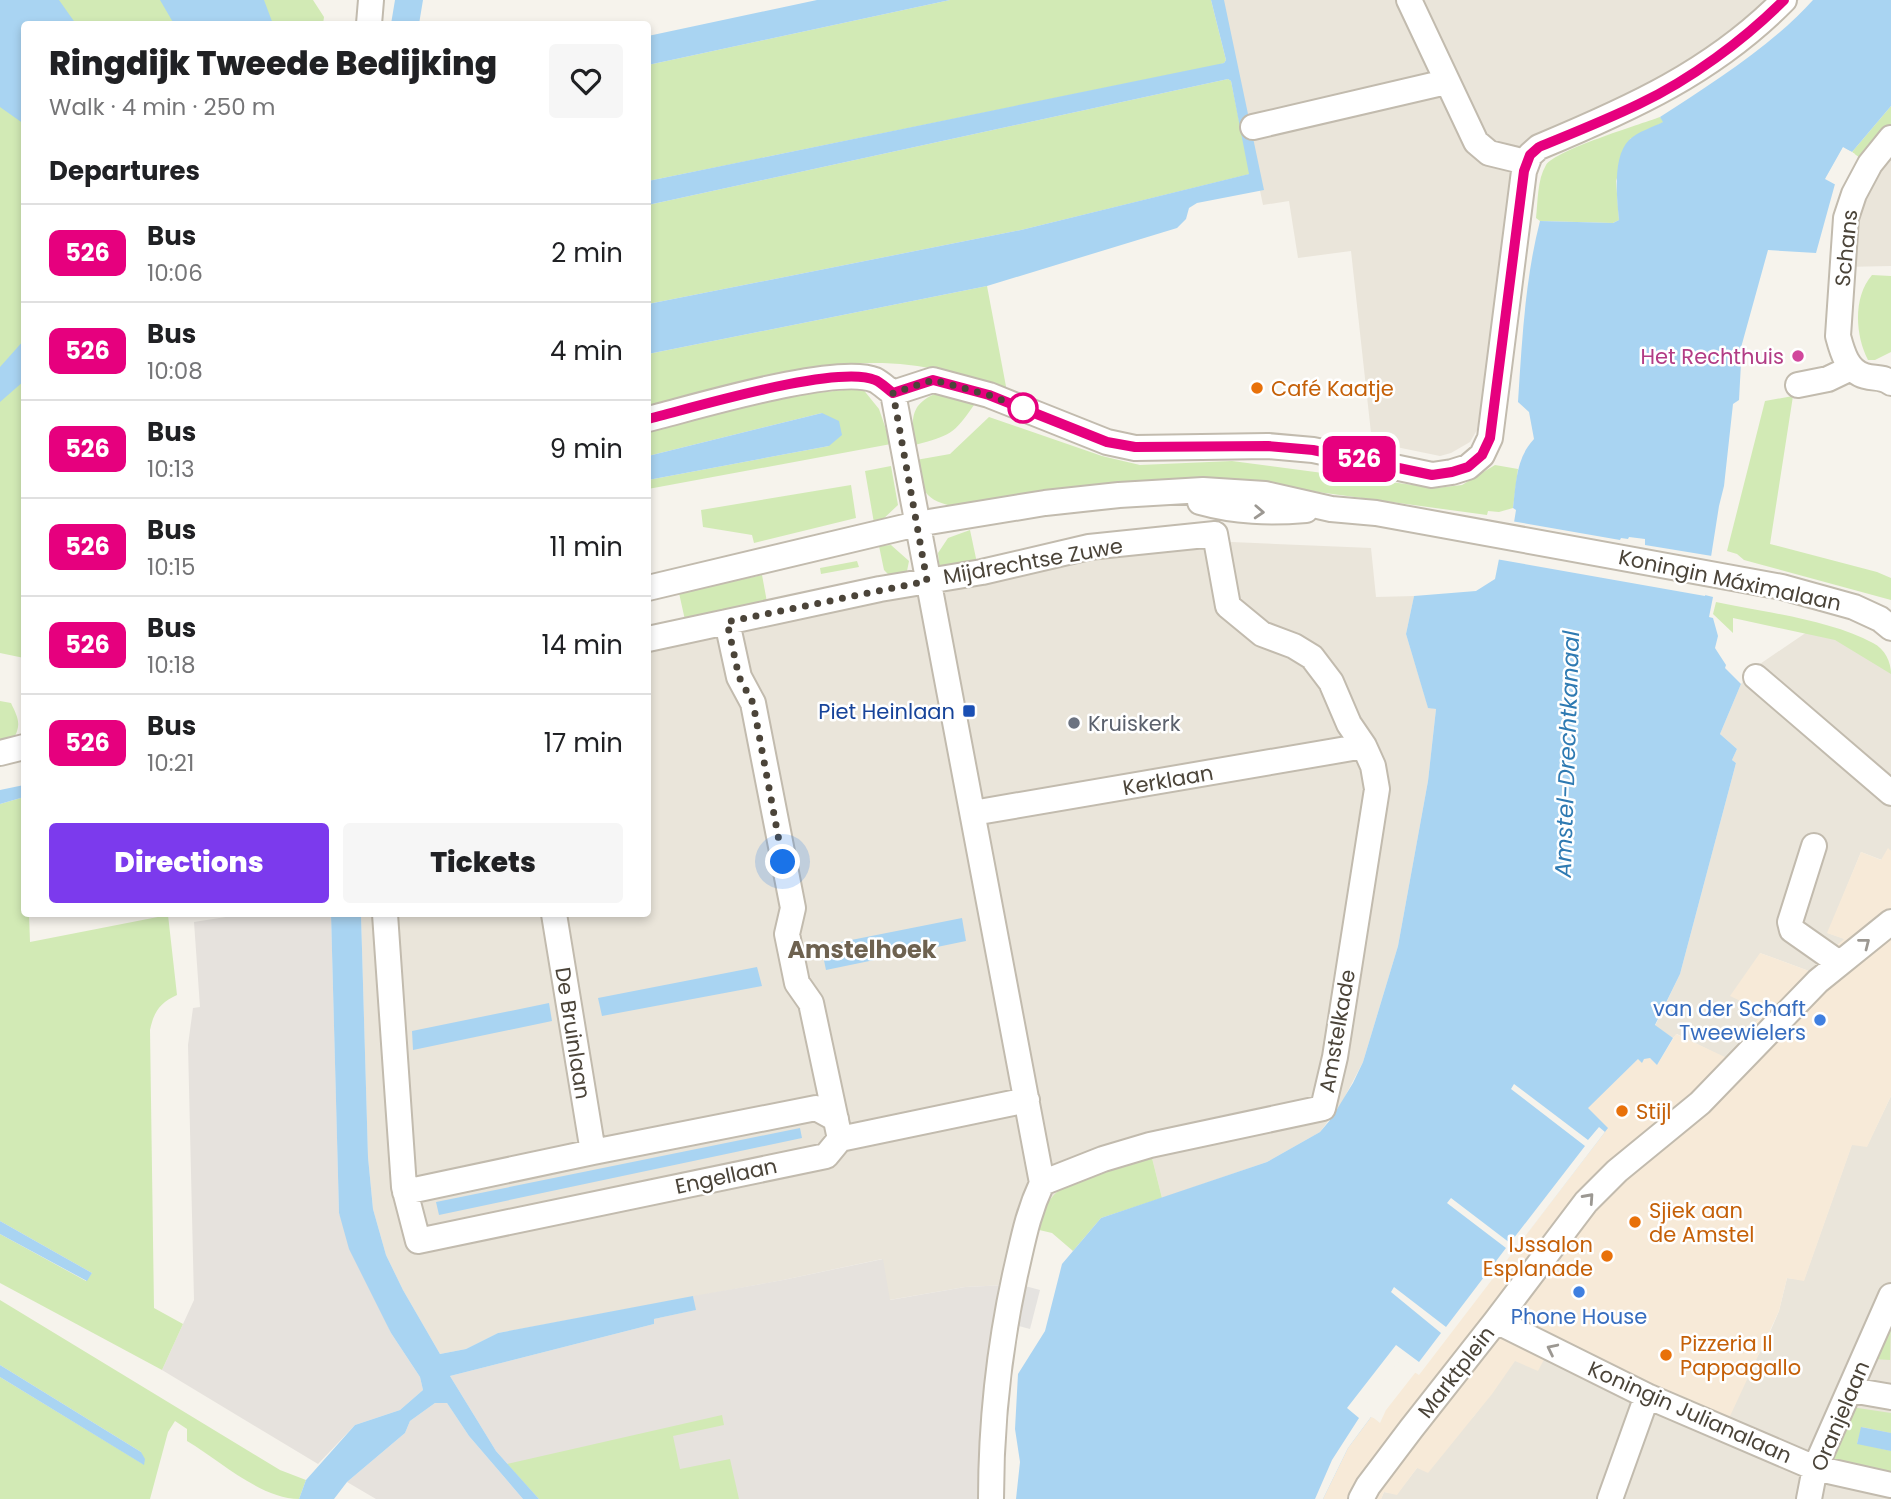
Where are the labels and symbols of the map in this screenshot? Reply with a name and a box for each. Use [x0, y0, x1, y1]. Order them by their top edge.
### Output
street label: Schans [1828, 208, 1864, 288]
place label: Het Rechthuis [1641, 342, 1784, 371]
marker: Het Rechthuis [1790, 348, 1806, 364]
place label: Café Kaatje [1271, 374, 1394, 403]
marker: Café Kaatje [1249, 380, 1265, 396]
unlabelled marker [1008, 393, 1038, 423]
line badge: 526 [1319, 436, 1399, 482]
one-way arrow [1254, 504, 1265, 519]
street label: Mijdrechtse Zuwe [941, 531, 1125, 591]
street label: Koningin Máximalaan [1616, 542, 1844, 618]
water label: Amstel-Drechtkanaal [1547, 630, 1587, 879]
place label: Piet Heinlaan [818, 697, 955, 726]
marker: Piet Heinlaan [961, 703, 977, 719]
place label: Kruiskerk [1088, 709, 1181, 738]
marker: Kruiskerk [1066, 715, 1082, 731]
street label: Kerklaan [1121, 758, 1215, 802]
your location [765, 844, 800, 879]
district label: Amstelhoek [787, 933, 937, 966]
one-way arrow [1858, 938, 1870, 951]
street label: De Bruinlaan [548, 965, 598, 1101]
street label: Amstelkade [1312, 967, 1362, 1095]
place label: van der Schaft Tweewielers [1653, 994, 1806, 1047]
marker: van der Schaft Tweewielers [1812, 1012, 1828, 1028]
place label: Stijl [1636, 1097, 1672, 1126]
marker: Stijl [1614, 1103, 1630, 1119]
street label: Engellaan [672, 1151, 780, 1201]
one-way arrow [1581, 1194, 1593, 1207]
place label: Sjiek aan de Amstel [1649, 1196, 1754, 1249]
marker: Sjiek aan de Amstel [1627, 1214, 1643, 1230]
place label: IJssalon Esplanade [1483, 1230, 1593, 1283]
marker: IJssalon Esplanade [1599, 1248, 1615, 1264]
marker: Phone House [1571, 1284, 1587, 1300]
place label: Phone House [1511, 1302, 1647, 1331]
street label: Marktplein [1411, 1320, 1501, 1424]
place label: Pizzeria Il Pappagallo [1680, 1329, 1801, 1382]
one-way arrow [1547, 1344, 1559, 1358]
marker: Pizzeria Il Pappagallo [1658, 1347, 1674, 1363]
street label: Koningin Julianalaan [1584, 1354, 1796, 1470]
street label: Oranjelaan [1804, 1356, 1876, 1476]

